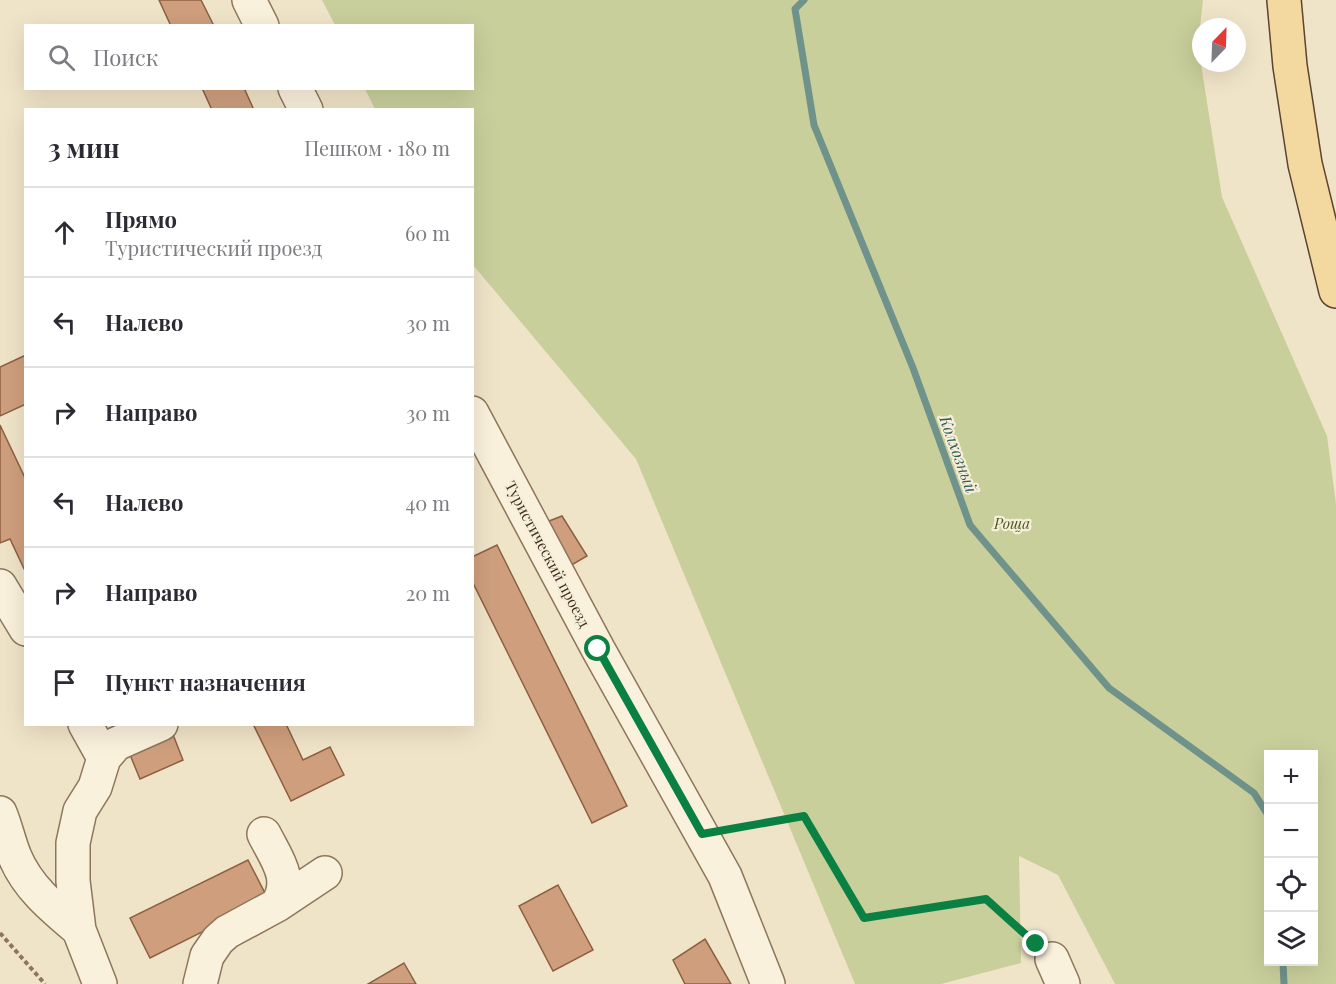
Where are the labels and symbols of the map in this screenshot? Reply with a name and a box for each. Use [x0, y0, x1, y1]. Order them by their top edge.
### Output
north arrow [1192, 18, 1246, 72]
water label: Колхозный [935, 412, 983, 496]
street label: Туристический проезд [501, 477, 595, 631]
park label: Роща [993, 513, 1030, 533]
route start [584, 635, 610, 661]
route end [1022, 930, 1048, 956]

